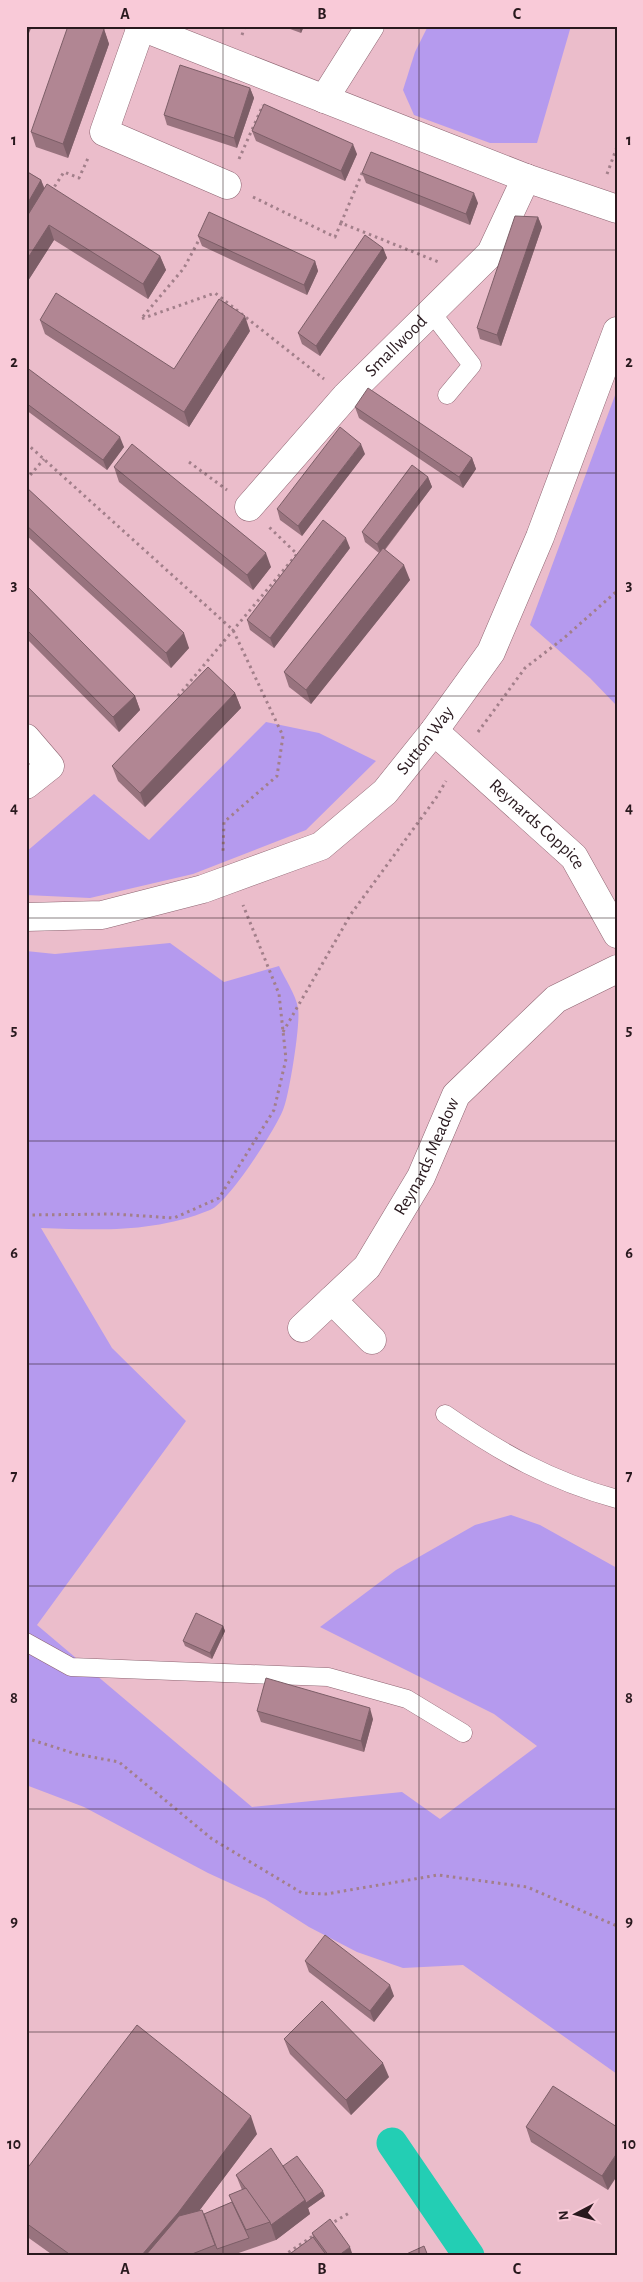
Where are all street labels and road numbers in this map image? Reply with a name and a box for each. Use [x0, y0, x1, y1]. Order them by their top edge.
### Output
street label: Smallwood [362, 312, 431, 381]
street label: Sutton Way [394, 703, 458, 778]
street label: Reynards Coppice [485, 776, 588, 872]
street label: Reynards Meadow [391, 1095, 463, 1219]

